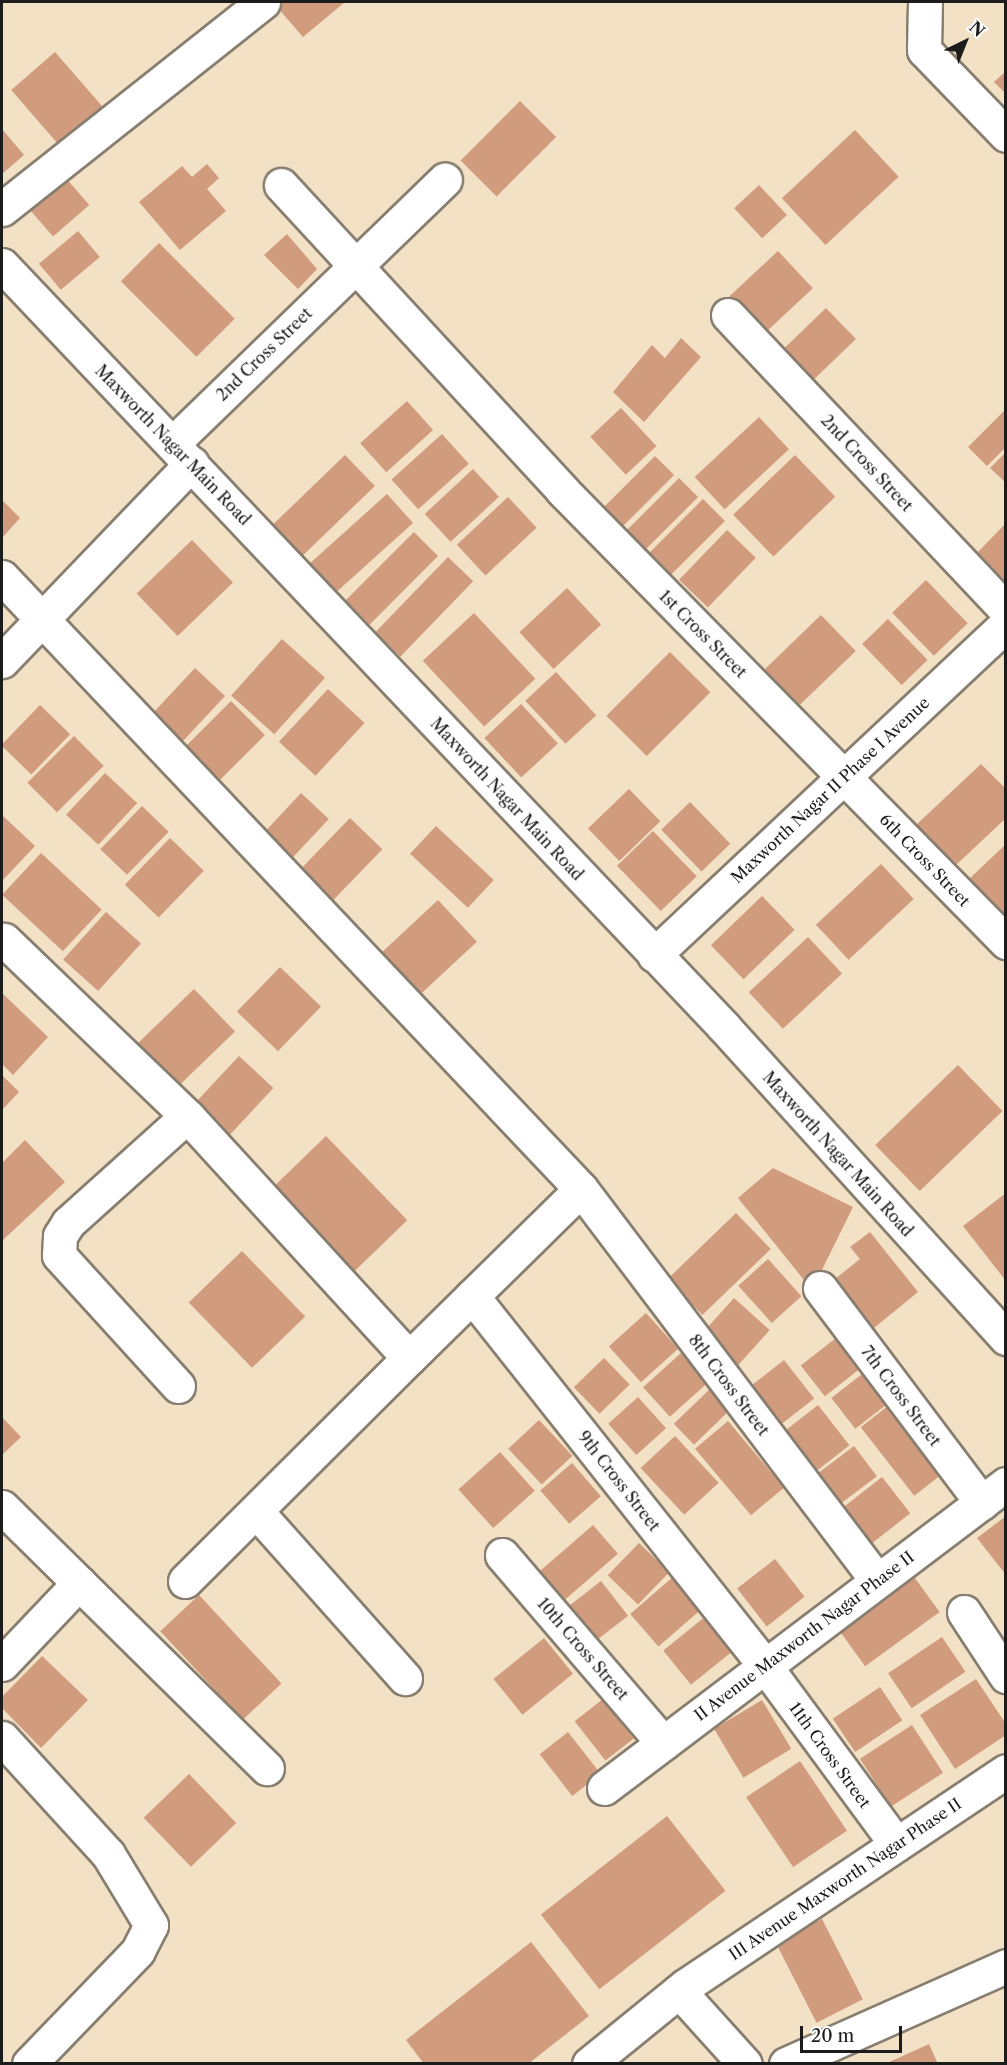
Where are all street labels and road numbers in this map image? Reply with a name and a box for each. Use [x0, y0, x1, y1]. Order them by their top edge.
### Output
street label: 2nd Cross Street [212, 304, 316, 404]
street label: Maxworth Nagar Main Road [91, 361, 255, 529]
street label: 2nd Cross Street [817, 411, 917, 515]
street label: 1st Cross Street [655, 586, 751, 682]
street label: Maxworth Nagar II Phase I Avenue [727, 693, 933, 887]
street label: Maxworth Nagar Main Road [427, 714, 587, 884]
street label: 6th Cross Street [876, 810, 974, 910]
street label: Maxworth Nagar Main Road [759, 1068, 917, 1240]
street label: 8th Cross Street [685, 1331, 773, 1439]
street label: 7th Cross Street [857, 1342, 945, 1450]
street label: 9th Cross Street [574, 1427, 664, 1535]
street label: II Avenue Maxworth Nagar Phase II [690, 1547, 918, 1725]
street label: 10th Cross Street [533, 1594, 633, 1704]
street label: 11th Cross Street [785, 1699, 875, 1811]
street label: III Avenue Maxworth Nagar Phase II [725, 1794, 965, 1964]

